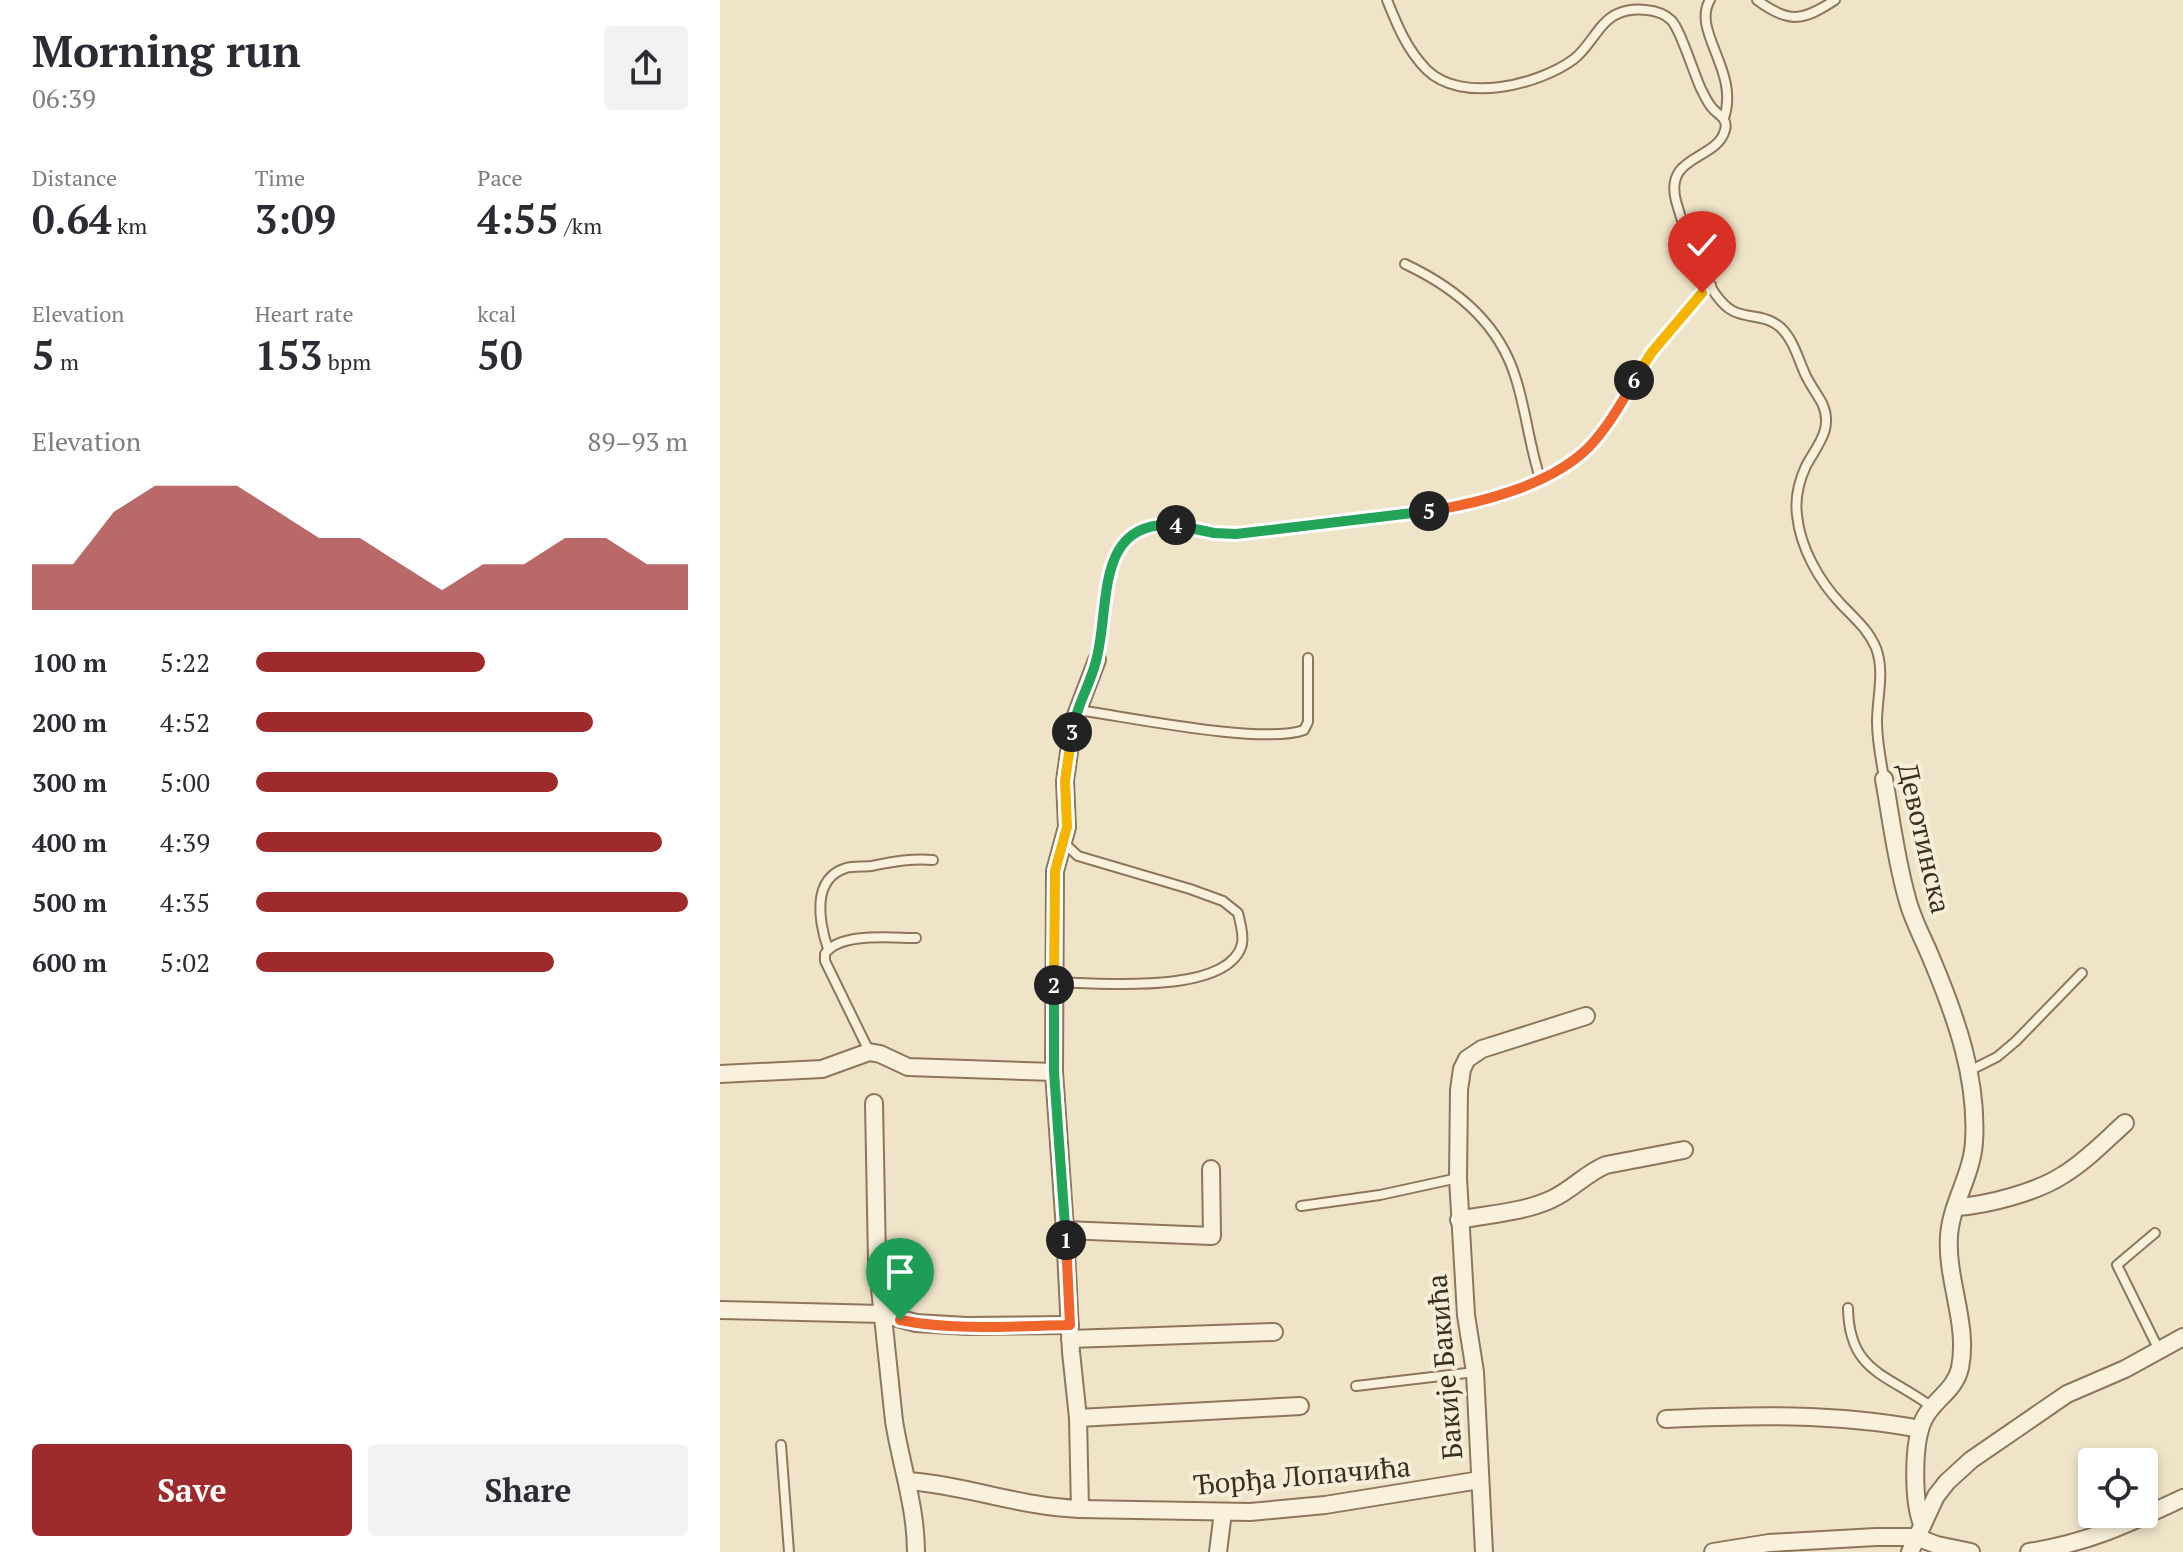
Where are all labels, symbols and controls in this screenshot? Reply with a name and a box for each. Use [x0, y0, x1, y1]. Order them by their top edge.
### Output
text: Morning run [32, 21, 301, 80]
button: share [604, 26, 688, 110]
text: 06:39 [32, 81, 96, 115]
text: Distance [32, 163, 117, 192]
text: Time [255, 163, 305, 192]
text: Pace [477, 163, 522, 192]
text: 0.64 [32, 192, 112, 245]
text: 3:09 [255, 192, 336, 245]
text: 4:55 [477, 192, 559, 245]
text: km [112, 211, 147, 240]
text: /km [559, 211, 602, 240]
pin [1668, 211, 1736, 293]
icon: check [1680, 223, 1724, 267]
text: Elevation [32, 299, 124, 328]
text: Heart rate [255, 299, 354, 328]
text: kcal [477, 299, 516, 328]
text: 5 [32, 328, 55, 381]
text: 153 [255, 328, 322, 381]
text: 50 [477, 328, 523, 381]
text: m [55, 347, 79, 376]
text: bpm [322, 347, 371, 376]
pin: 6 [1614, 360, 1654, 400]
text: 6 [1628, 365, 1640, 394]
text: Elevation [32, 424, 141, 458]
text: 89–93 m [588, 424, 688, 458]
pin: 5 [1409, 491, 1449, 531]
text: 5 [1423, 496, 1435, 525]
pin: 4 [1156, 505, 1196, 545]
text: 4 [1170, 510, 1182, 539]
text: 100 m [32, 645, 107, 679]
text: 5:22 [160, 645, 210, 679]
text: 200 m [32, 705, 107, 739]
text: 4:52 [160, 705, 210, 739]
pin: 3 [1052, 712, 1092, 752]
text: 3 [1066, 717, 1078, 746]
street label: Девотинска [1890, 759, 1960, 917]
text: 300 m [32, 765, 107, 799]
text: 5:00 [160, 765, 210, 799]
text: 400 m [32, 825, 107, 859]
text: 4:39 [160, 825, 210, 859]
text: 500 m [32, 885, 107, 919]
text: 4:35 [160, 885, 210, 919]
text: 600 m [32, 945, 107, 979]
text: 5:02 [160, 945, 210, 979]
pin: 2 [1034, 965, 1074, 1005]
text: 2 [1048, 970, 1060, 999]
pin: 1 [1046, 1220, 1086, 1260]
text: 1 [1060, 1225, 1072, 1254]
pin [866, 1238, 934, 1320]
icon: arrive [878, 1250, 922, 1294]
street label: Бакије Бакића [1417, 1273, 1471, 1461]
button: Save [32, 1444, 352, 1536]
button: Share [368, 1444, 688, 1536]
street label: Ђорђа Лопачића [1192, 1447, 1412, 1503]
map controls [2078, 1448, 2158, 1528]
button: locate [2078, 1448, 2158, 1528]

